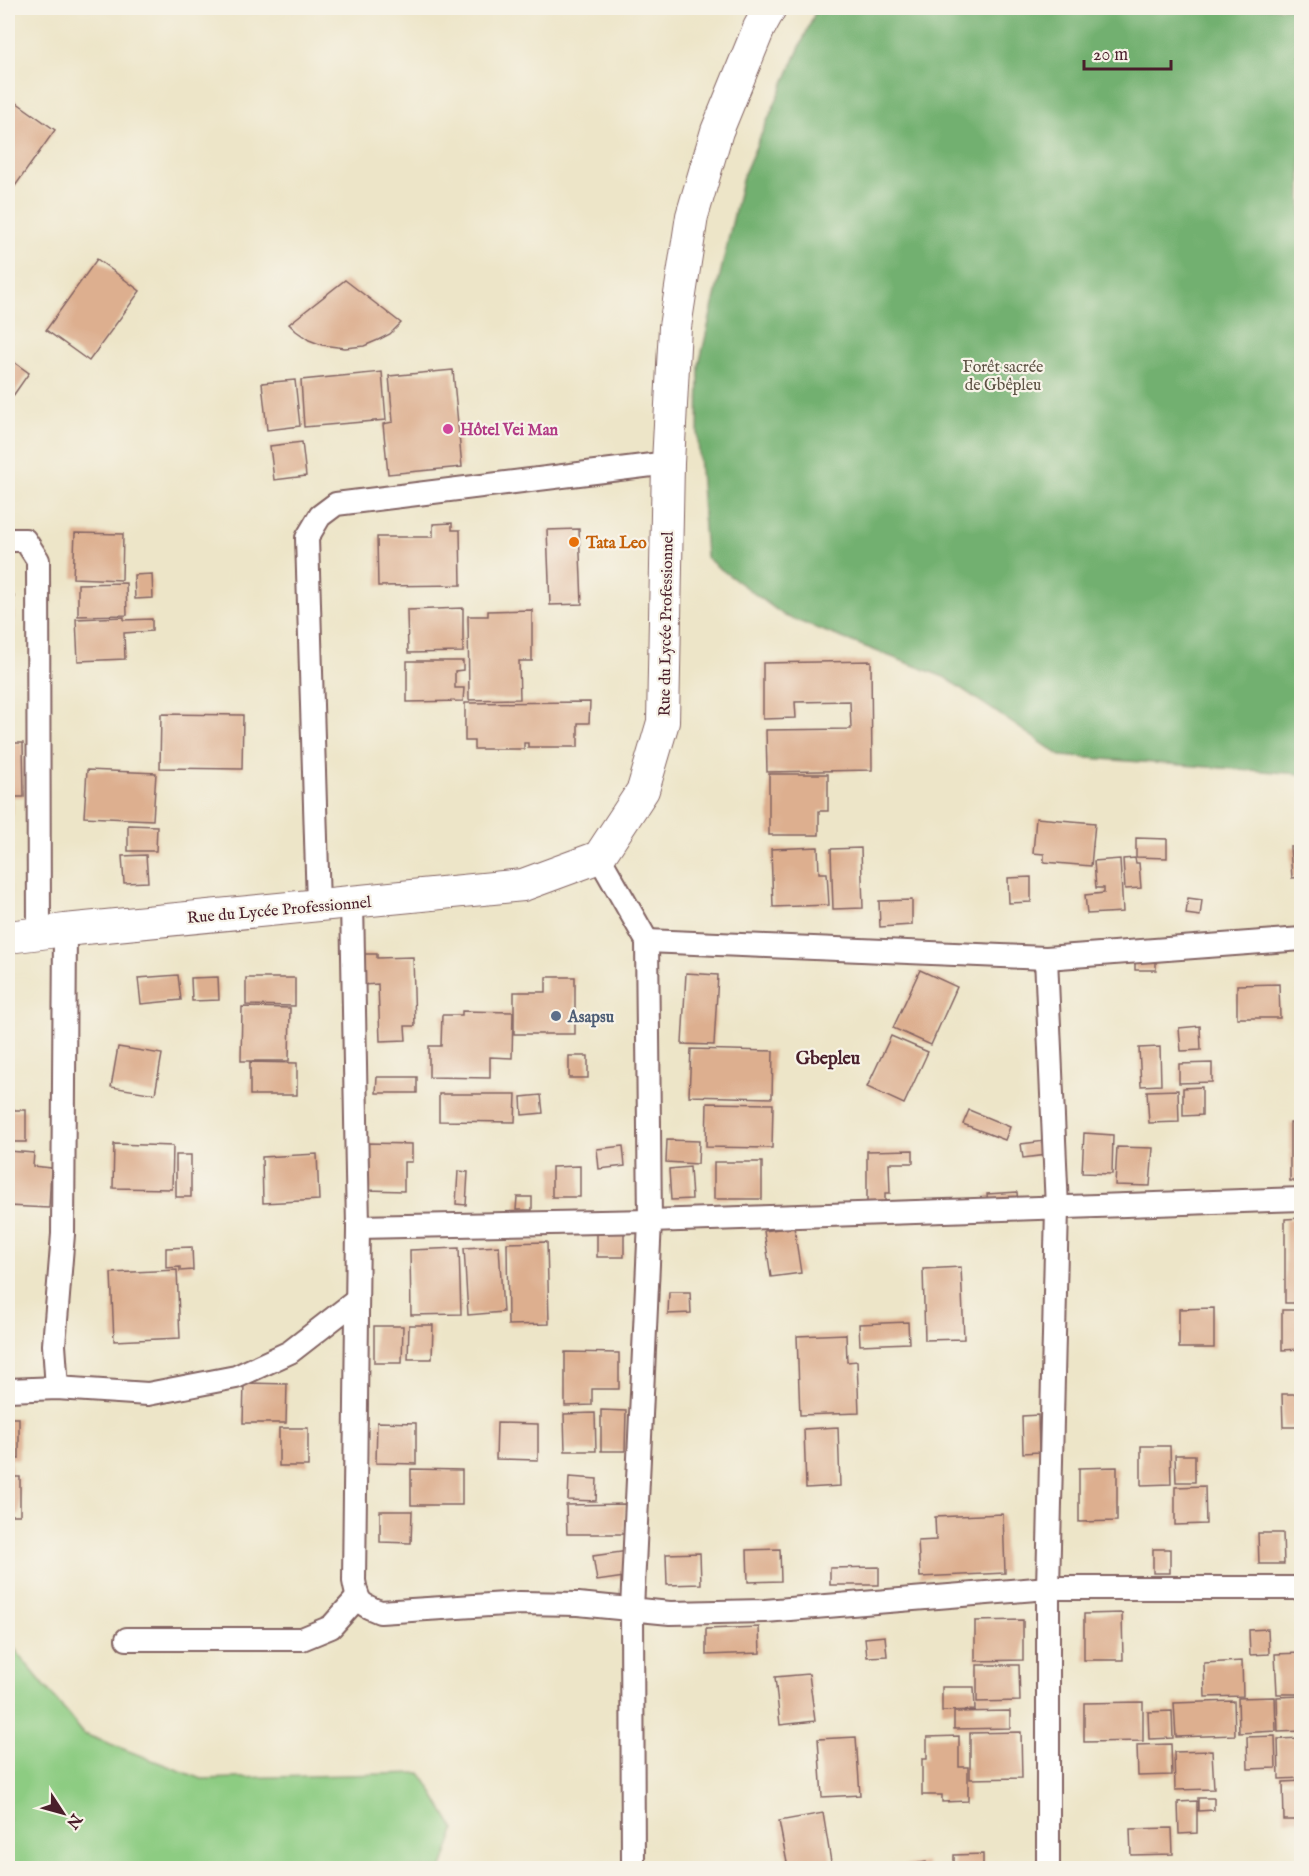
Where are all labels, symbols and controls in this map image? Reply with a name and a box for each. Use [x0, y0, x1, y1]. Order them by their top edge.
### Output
scale bar [1084, 33, 1171, 71]
text: 20 m [1093, 44, 1128, 67]
park label: Forêt sacrée de Gbêpleu [963, 358, 1043, 396]
place label: Hôtel Vei Man [460, 421, 559, 441]
marker: Hôtel Vei Man [441, 422, 455, 436]
street label: Rue du Lycée Professionnel [655, 531, 679, 717]
place label: Tata Leo [585, 534, 647, 554]
marker: Tata Leo [567, 535, 581, 549]
street label: Rue du Lycée Professionnel [186, 893, 373, 929]
place label: Asapsu [567, 1008, 615, 1028]
marker: Asapsu [549, 1009, 563, 1023]
district label: Gbepleu [796, 1048, 861, 1071]
north arrow [33, 1783, 93, 1843]
text: N [61, 1808, 86, 1832]

